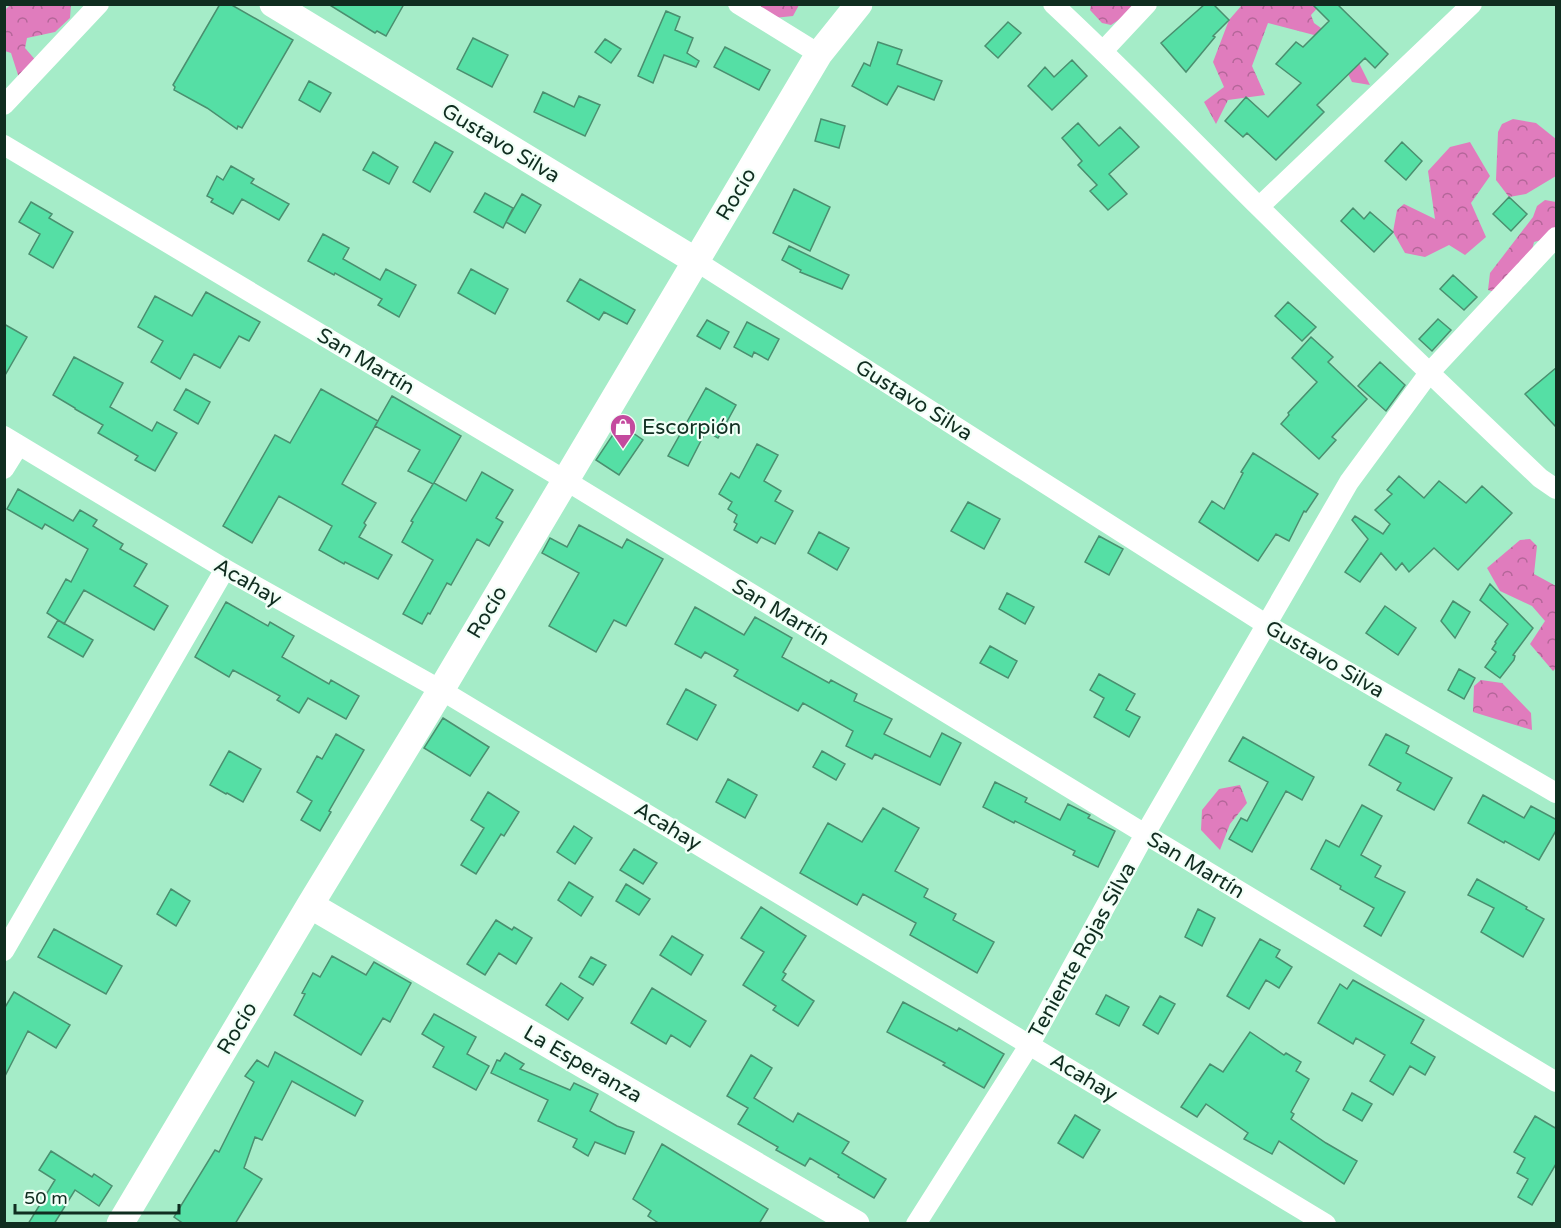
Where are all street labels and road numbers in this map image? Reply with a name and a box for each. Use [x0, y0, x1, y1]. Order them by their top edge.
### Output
street label: Gustavo Silva [437, 98, 564, 189]
street label: Rocío [711, 163, 762, 225]
street label: San Martín [313, 323, 419, 400]
street label: Gustavo Silva [850, 354, 977, 446]
street label: Acahay [209, 553, 286, 612]
street label: San Martín [728, 574, 834, 651]
street label: Rocío [462, 581, 513, 643]
street label: Gustavo Silva [1261, 615, 1389, 704]
street label: Acahay [630, 797, 706, 856]
street label: San Martín [1143, 827, 1249, 904]
street label: Teniente Rojas Silva [1024, 858, 1141, 1043]
street label: Rocío [212, 997, 263, 1059]
street label: La Esperanza [519, 1020, 646, 1108]
street label: Acahay [1046, 1048, 1122, 1107]

